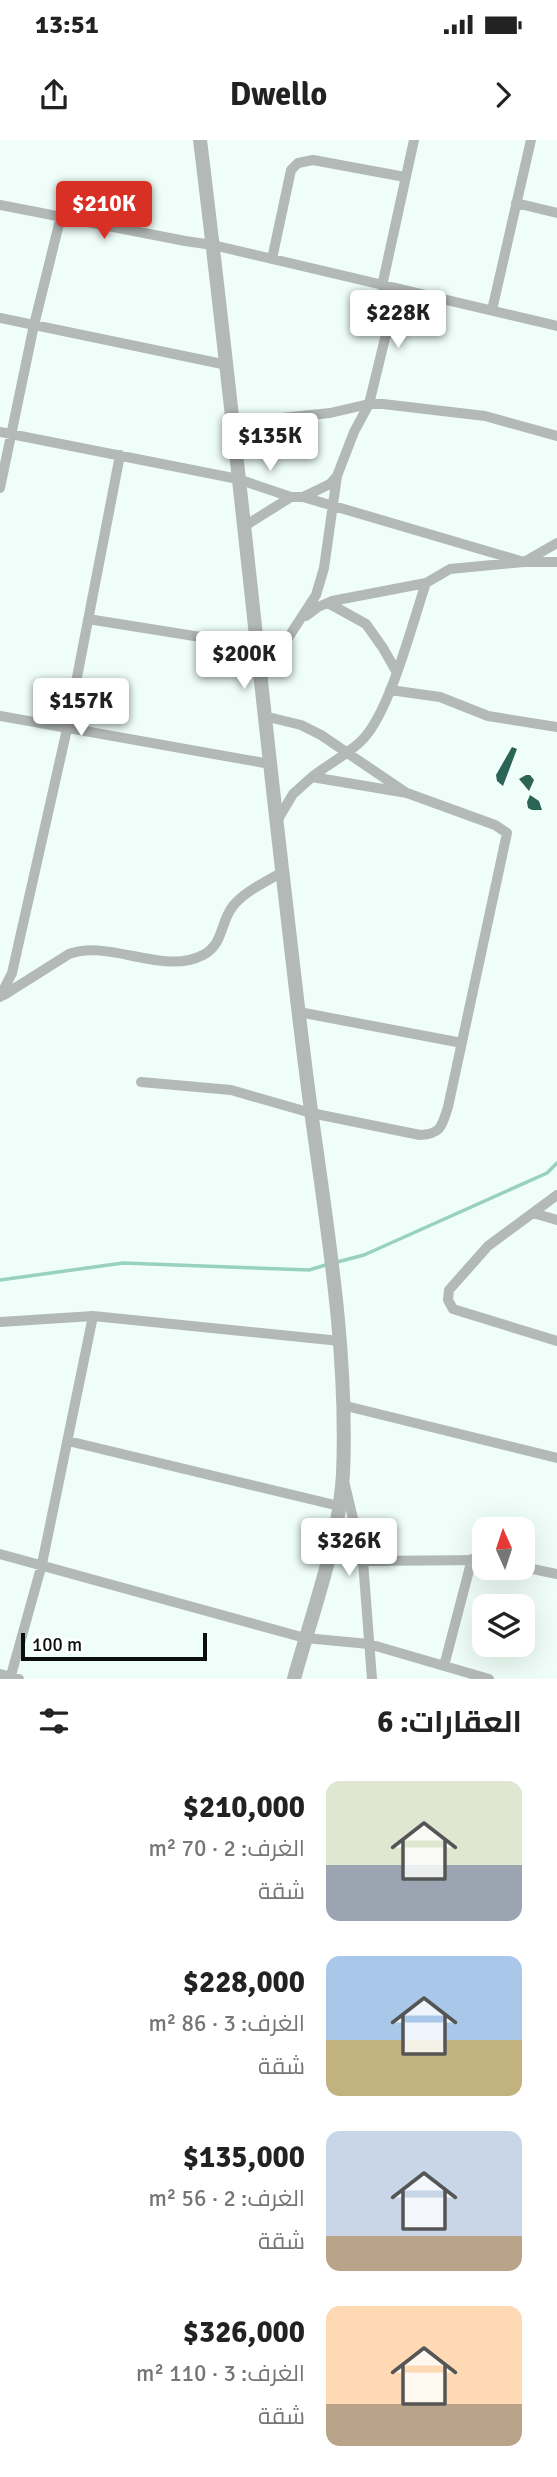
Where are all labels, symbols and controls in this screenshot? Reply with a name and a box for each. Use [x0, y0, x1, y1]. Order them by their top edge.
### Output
text: 13:51 [35, 9, 99, 41]
text: Dwello [230, 75, 327, 114]
icon: share [35, 76, 73, 114]
icon: forward [484, 76, 522, 114]
pin: $210K [55, 182, 153, 241]
text: $210K [72, 189, 136, 218]
pin: $228K [349, 290, 447, 350]
text: $228K [366, 298, 430, 327]
pin: $135K [221, 414, 319, 473]
text: $135K [238, 421, 302, 450]
pin: $200K [195, 631, 293, 691]
text: $200K [212, 639, 276, 668]
pin: $157K [32, 678, 130, 738]
text: $157K [49, 686, 113, 715]
north arrow [472, 1517, 536, 1580]
map controls [472, 1517, 535, 1657]
pin: $326K [300, 1518, 398, 1578]
text: $326K [317, 1526, 381, 1555]
button: layers [472, 1594, 535, 1657]
scale bar [21, 1630, 206, 1662]
text: 100 m [32, 1633, 82, 1657]
icon: filters [35, 1702, 73, 1740]
text: العقارات: 6 [377, 1704, 522, 1741]
text: $210,000 [183, 1789, 305, 1826]
icon: home [382, 1809, 466, 1893]
text: الغرف: 2 · 70 m² [149, 1834, 305, 1863]
text: شقة [258, 1877, 305, 1906]
text: $228,000 [183, 1964, 305, 2001]
icon: home [382, 1984, 466, 2068]
text: الغرف: 3 · 86 m² [149, 2009, 305, 2038]
text: شقة [258, 2052, 305, 2081]
text: $135,000 [183, 2139, 305, 2176]
icon: home [382, 2159, 466, 2243]
text: الغرف: 2 · 56 m² [149, 2184, 305, 2213]
text: شقة [258, 2227, 305, 2256]
text: $326,000 [183, 2314, 305, 2351]
icon: home [382, 2334, 466, 2418]
text: الغرف: 3 · 110 m² [136, 2359, 305, 2388]
text: شقة [258, 2402, 305, 2431]

